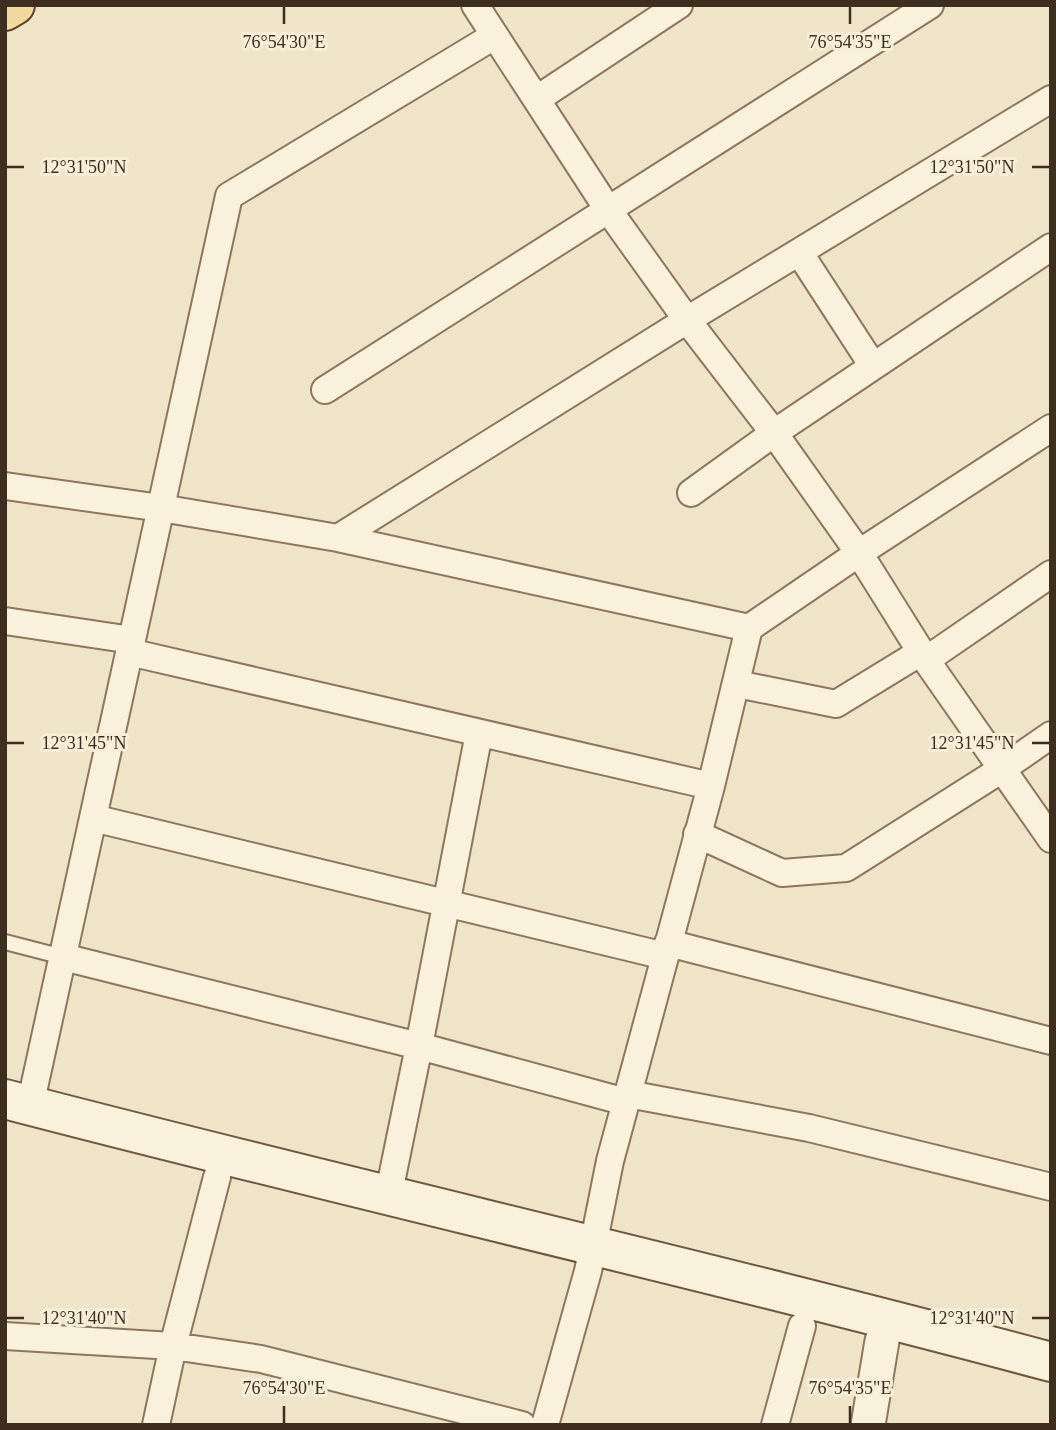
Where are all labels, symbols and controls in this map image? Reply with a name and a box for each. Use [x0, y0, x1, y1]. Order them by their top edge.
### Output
text: 76°54'30"E [243, 32, 325, 52]
text: 76°54'35"E [809, 32, 891, 52]
text: 12°31'50"N [42, 157, 126, 177]
text: 12°31'50"N [930, 157, 1014, 177]
text: 12°31'45"N [42, 733, 126, 753]
text: 12°31'45"N [930, 733, 1014, 753]
text: 12°31'40"N [42, 1308, 126, 1328]
text: 12°31'40"N [930, 1308, 1014, 1328]
text: 76°54'30"E [243, 1378, 325, 1398]
text: 76°54'35"E [809, 1378, 891, 1398]

